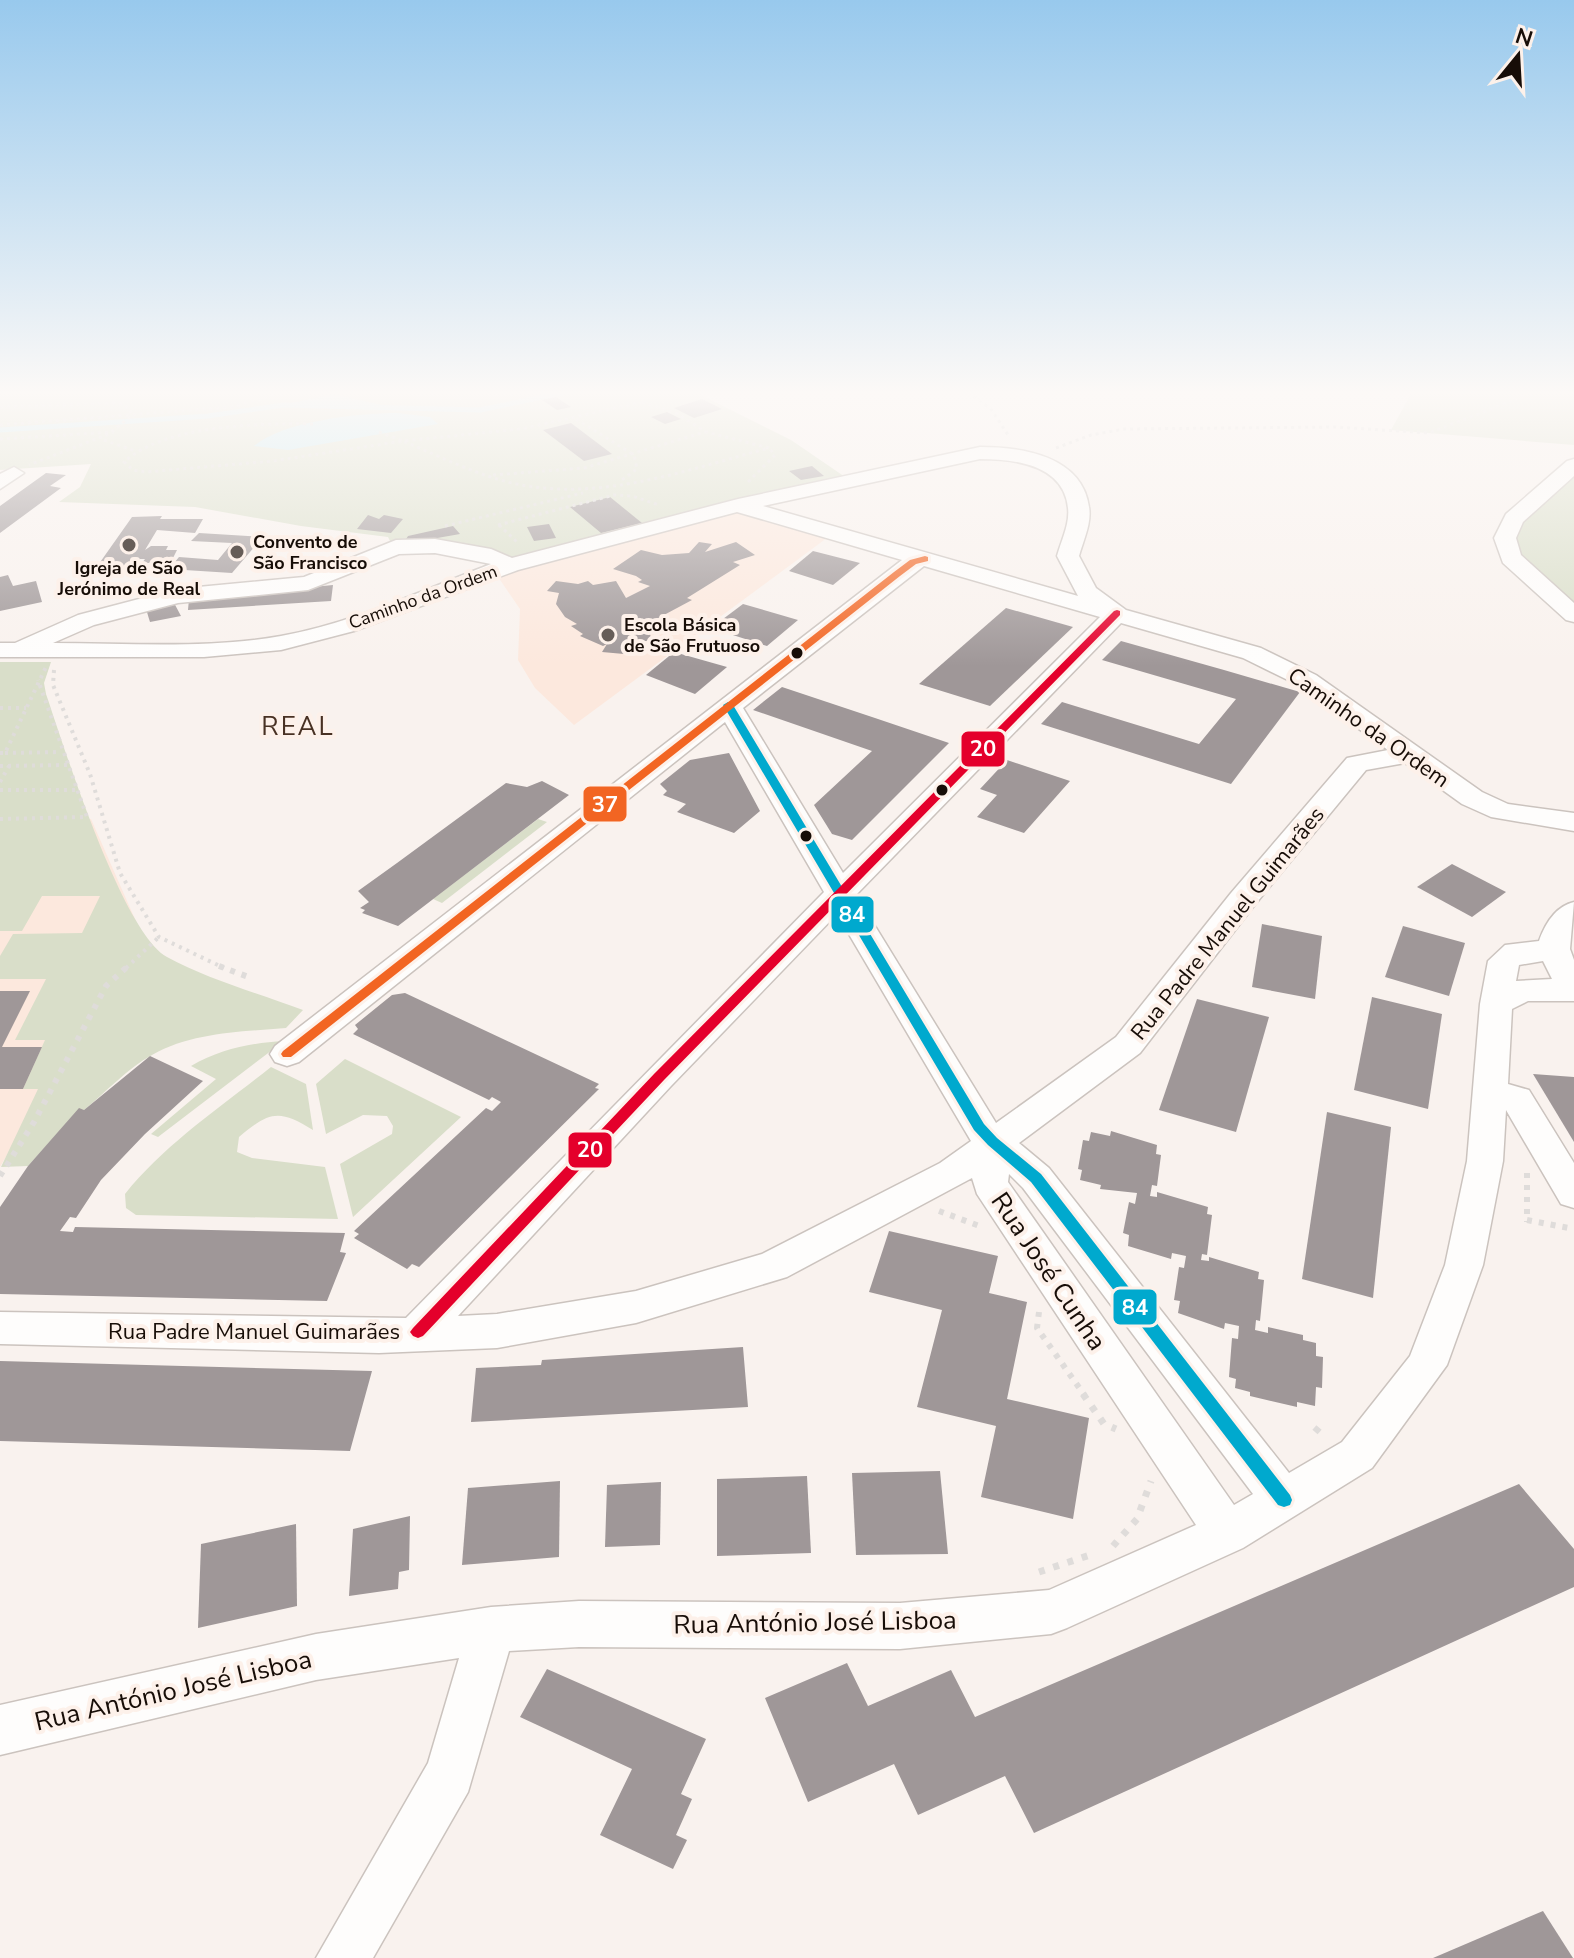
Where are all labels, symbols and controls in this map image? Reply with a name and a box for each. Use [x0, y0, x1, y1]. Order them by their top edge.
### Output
north arrow [1478, 16, 1558, 96]
text: N [1511, 21, 1536, 55]
place label: Convento de São Francisco [253, 530, 367, 575]
marker: Igreja de São Jerónimo de Real [120, 536, 138, 554]
marker: Convento de São Francisco [228, 543, 246, 561]
place label: Igreja de São Jerónimo de Real [57, 556, 200, 601]
street label: Caminho da Ordem [345, 559, 501, 635]
place label: Escola Básica de São Frutuoso [624, 613, 760, 658]
marker: Escola Básica de São Frutuoso [599, 626, 617, 644]
unlabelled marker [789, 645, 805, 661]
street label: Caminho da Ordem [1282, 661, 1455, 795]
district label: REAL [261, 709, 335, 744]
line badge: 20 [960, 730, 1006, 768]
text: 20 [970, 734, 996, 764]
unlabelled marker [934, 782, 950, 798]
line badge: 37 [582, 785, 628, 823]
text: 37 [592, 790, 618, 820]
street label: Rua Padre Manuel Guimarães [1124, 801, 1331, 1047]
unlabelled marker [798, 828, 814, 844]
line badge: 84 [830, 895, 875, 934]
text: 84 [839, 900, 865, 930]
line badge: 20 [567, 1131, 613, 1169]
text: 20 [577, 1135, 603, 1165]
street label: Rua José Cunha [983, 1185, 1114, 1357]
line badge: 84 [1112, 1288, 1158, 1326]
text: 84 [1122, 1293, 1148, 1323]
street label: Rua Padre Manuel Guimarães [108, 1317, 400, 1347]
street label: Rua António José Lisboa [673, 1603, 957, 1642]
street label: Rua António José Lisboa [31, 1642, 315, 1739]

